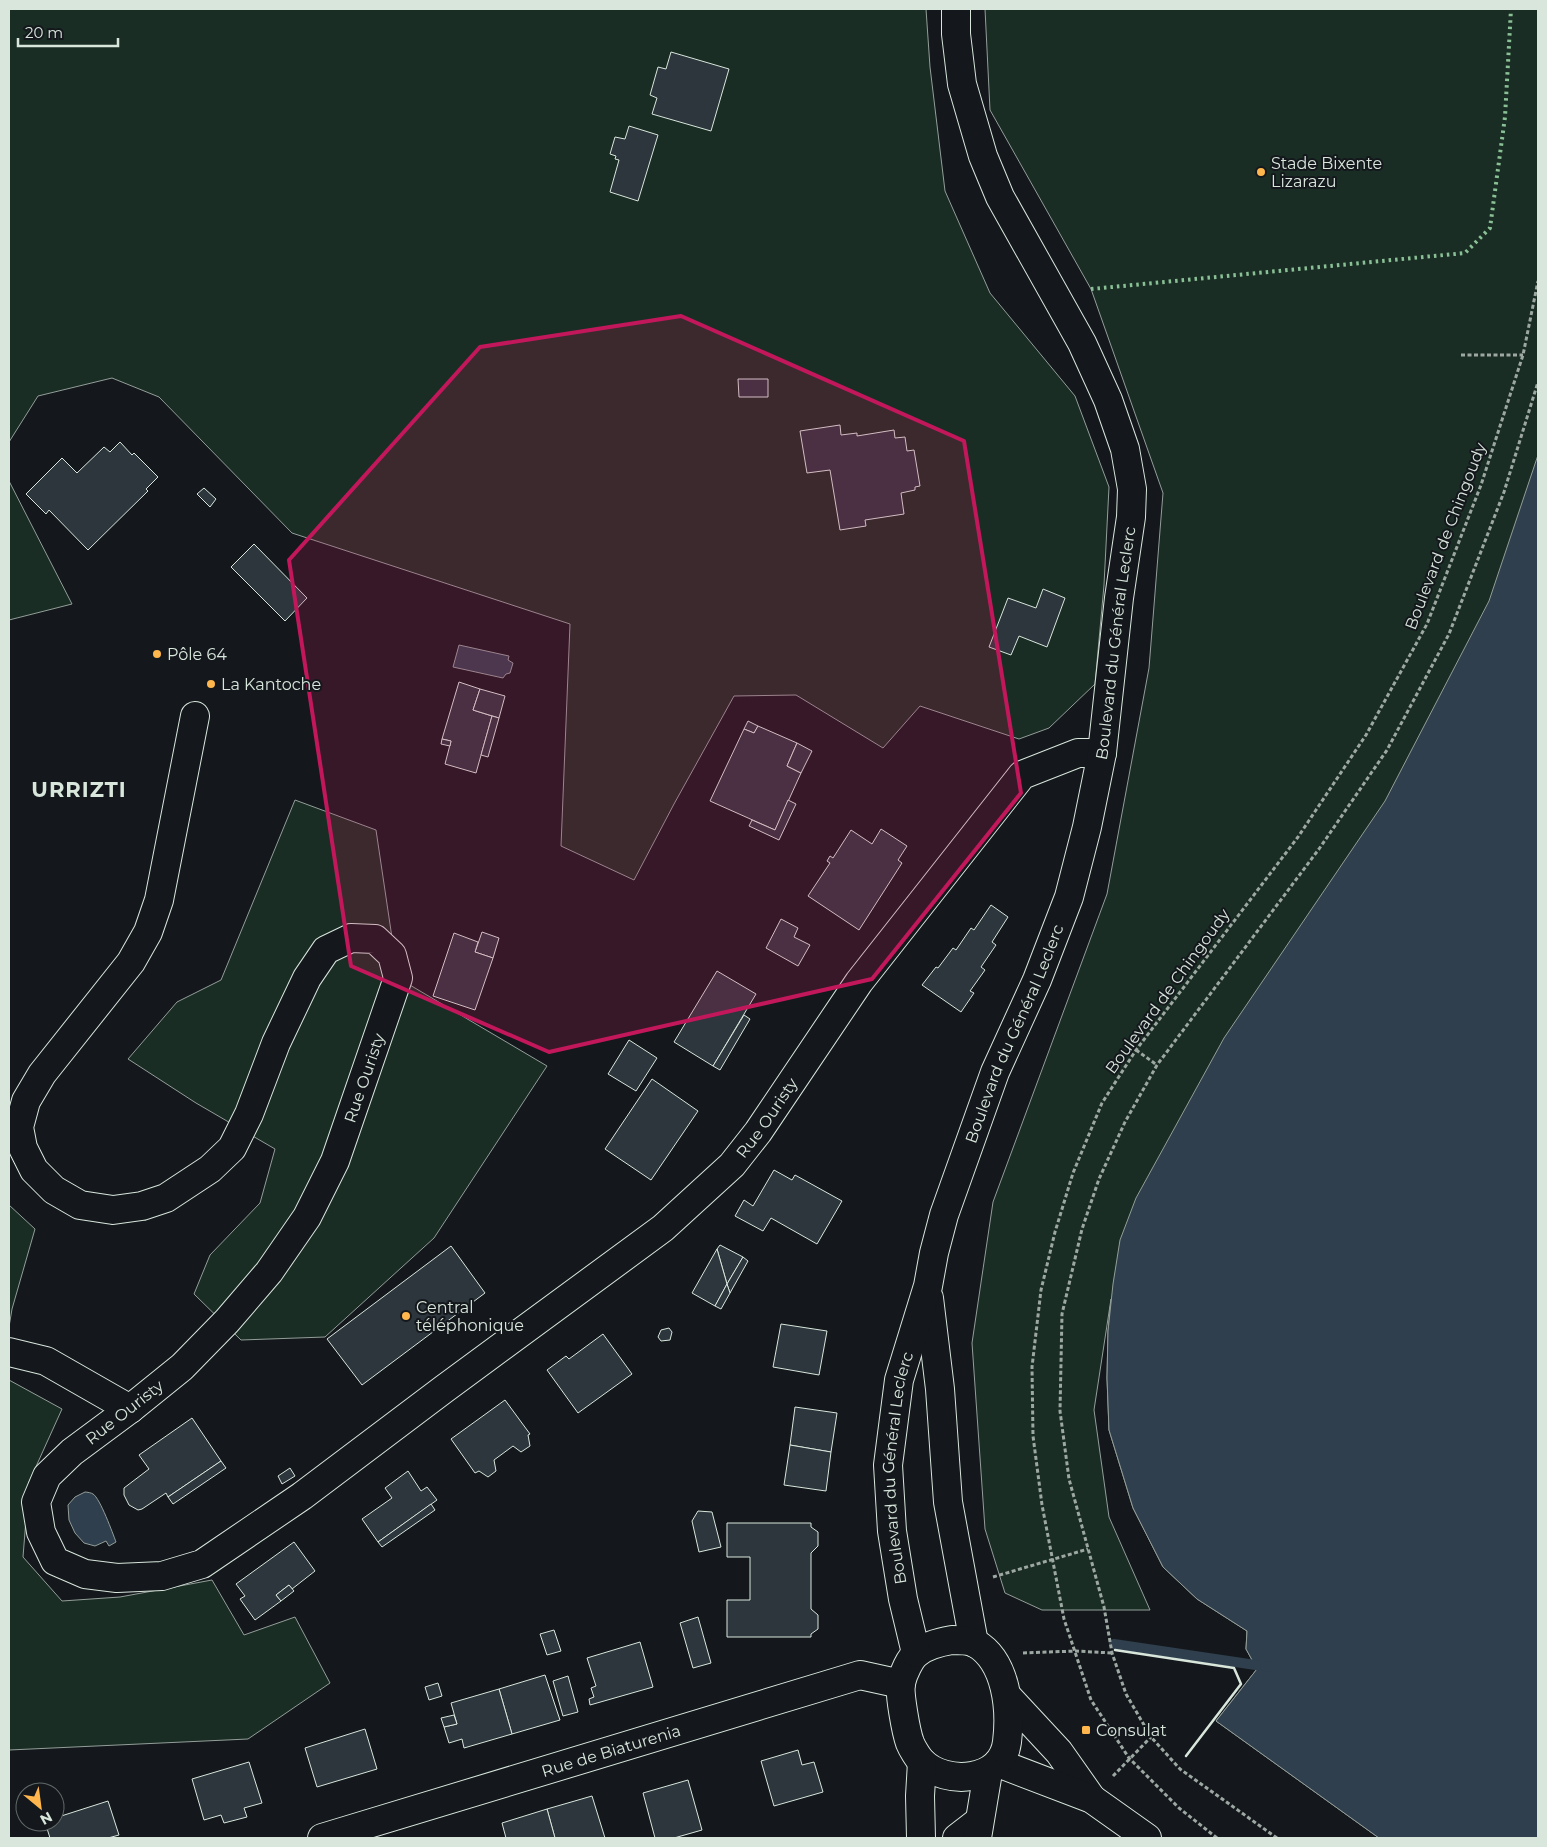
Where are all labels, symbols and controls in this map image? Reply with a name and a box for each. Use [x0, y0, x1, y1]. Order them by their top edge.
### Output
scale bar [18, 15, 118, 47]
text: 20 m [25, 23, 63, 42]
place label: Stade Bixente Lizarazu [1271, 154, 1382, 191]
marker: Stade Bixente Lizarazu [1255, 166, 1267, 178]
street label: Boulevard de Chingoudy [1401, 440, 1490, 632]
street label: Boulevard du Général Leclerc [1092, 525, 1140, 762]
place label: Pôle 64 [167, 645, 227, 664]
marker: Pôle 64 [151, 648, 163, 660]
place label: La Kantoche [221, 675, 321, 694]
marker: La Kantoche [205, 678, 217, 690]
district label: URRIZTI [31, 777, 127, 802]
street label: Boulevard de Chingoudy [1101, 905, 1234, 1077]
street label: Boulevard du Général Leclerc [961, 922, 1068, 1146]
street label: Rue Ouristy [340, 1031, 389, 1125]
street label: Rue Ouristy [732, 1074, 802, 1162]
place label: Central téléphonique [416, 1298, 524, 1335]
marker: Central téléphonique [400, 1310, 412, 1322]
street label: Boulevard du Général Leclerc [879, 1349, 917, 1586]
street label: Rue Ouristy [82, 1376, 167, 1449]
street label: Rue de Biaturenia [539, 1721, 683, 1781]
place label: Consulat [1096, 1721, 1167, 1740]
marker: Consulat [1080, 1724, 1092, 1736]
north arrow [15, 1782, 65, 1832]
text: N [37, 1808, 56, 1829]

